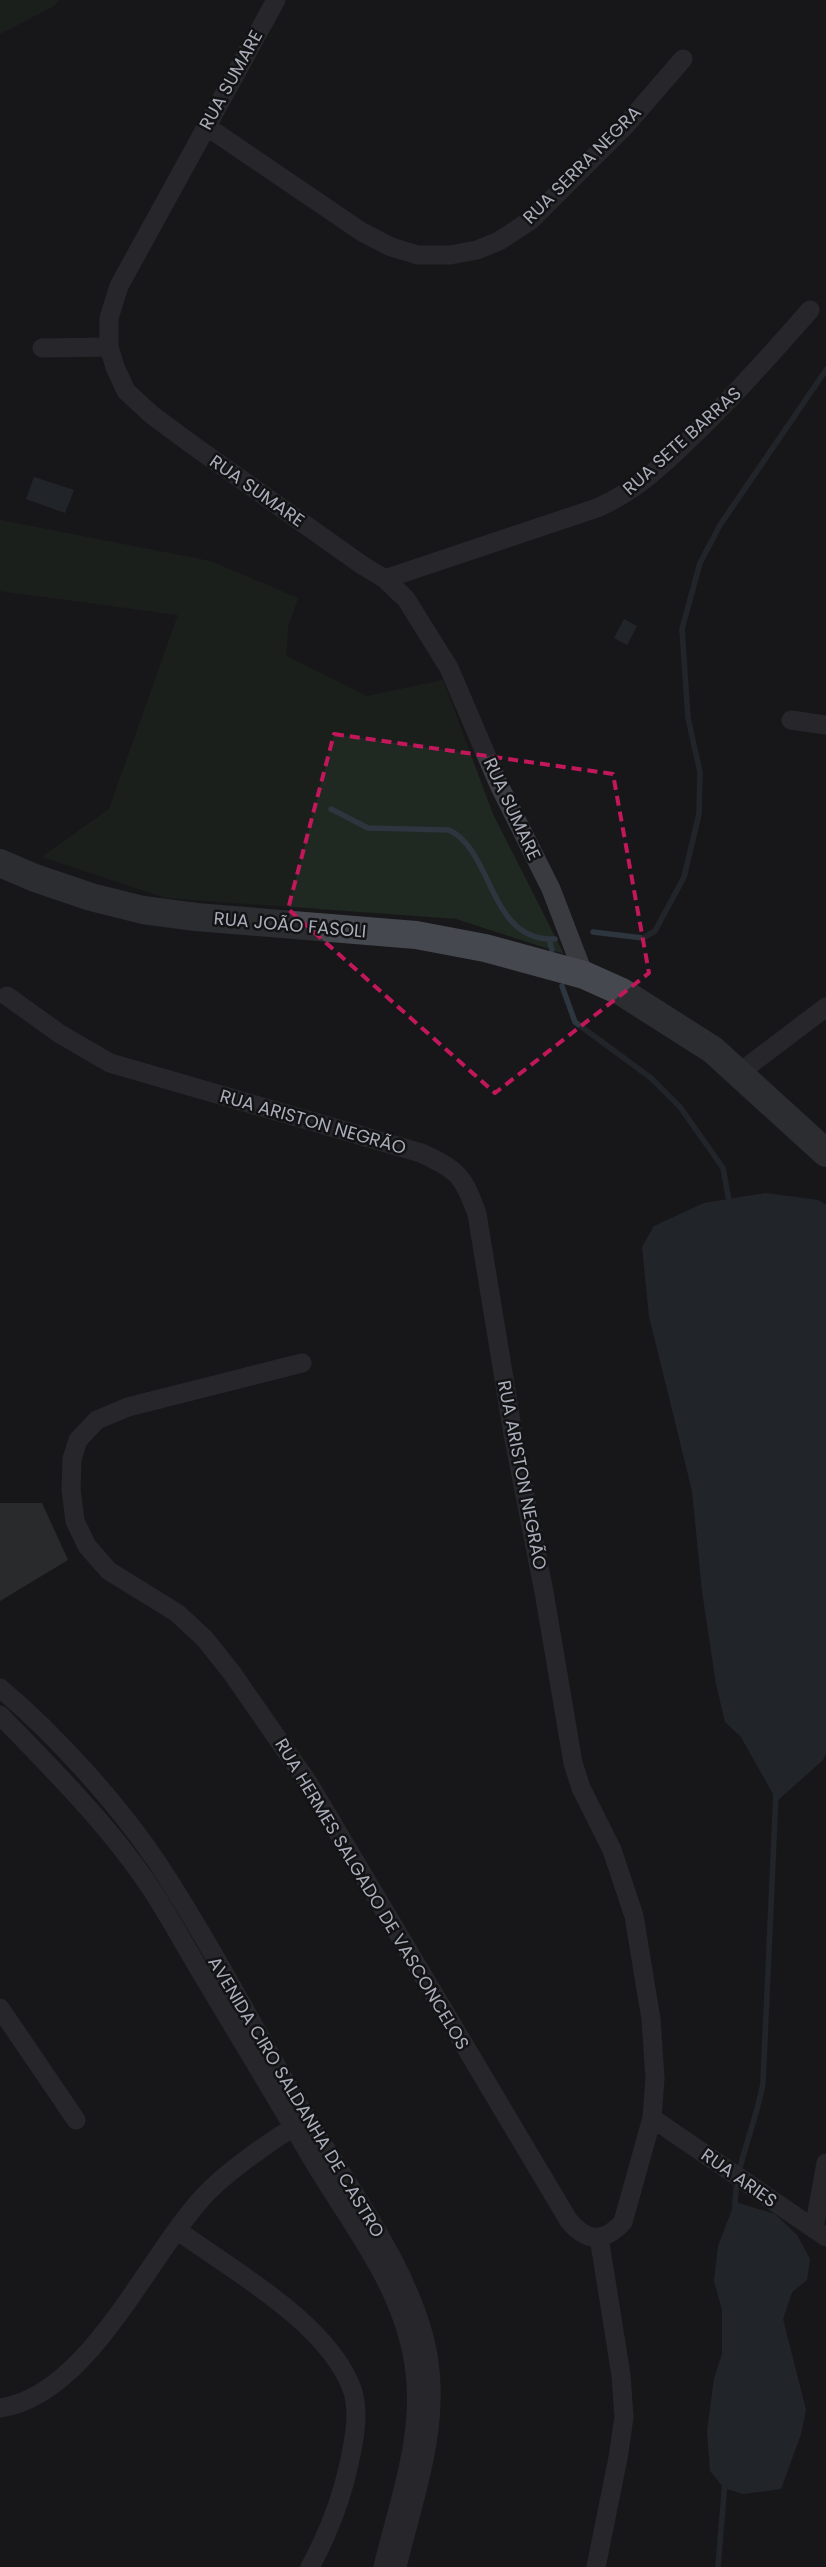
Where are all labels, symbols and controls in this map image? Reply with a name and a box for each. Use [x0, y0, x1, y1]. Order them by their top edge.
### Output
street label: RUA SUMARE [193, 25, 268, 134]
street label: RUA SERRA NEGRA [517, 100, 646, 229]
street label: RUA SETE BARRAS [617, 381, 746, 501]
street label: RUA SUMARE [205, 449, 310, 533]
street label: RUA SUMARE [478, 753, 547, 864]
street label: RUA JOÃO FASOLI [213, 905, 367, 944]
street label: RUA ARISTON NEGRÃO [217, 1083, 409, 1160]
street label: RUA ARISTON NEGRÃO [492, 1378, 553, 1572]
street label: RUA HERMES SALGADO DE VASCONCELOS [269, 1733, 476, 2054]
street label: AVENIDA CIRO SALDANHA DE CASTRO [202, 1951, 391, 2242]
street label: RUA ARIES [696, 2142, 782, 2213]

